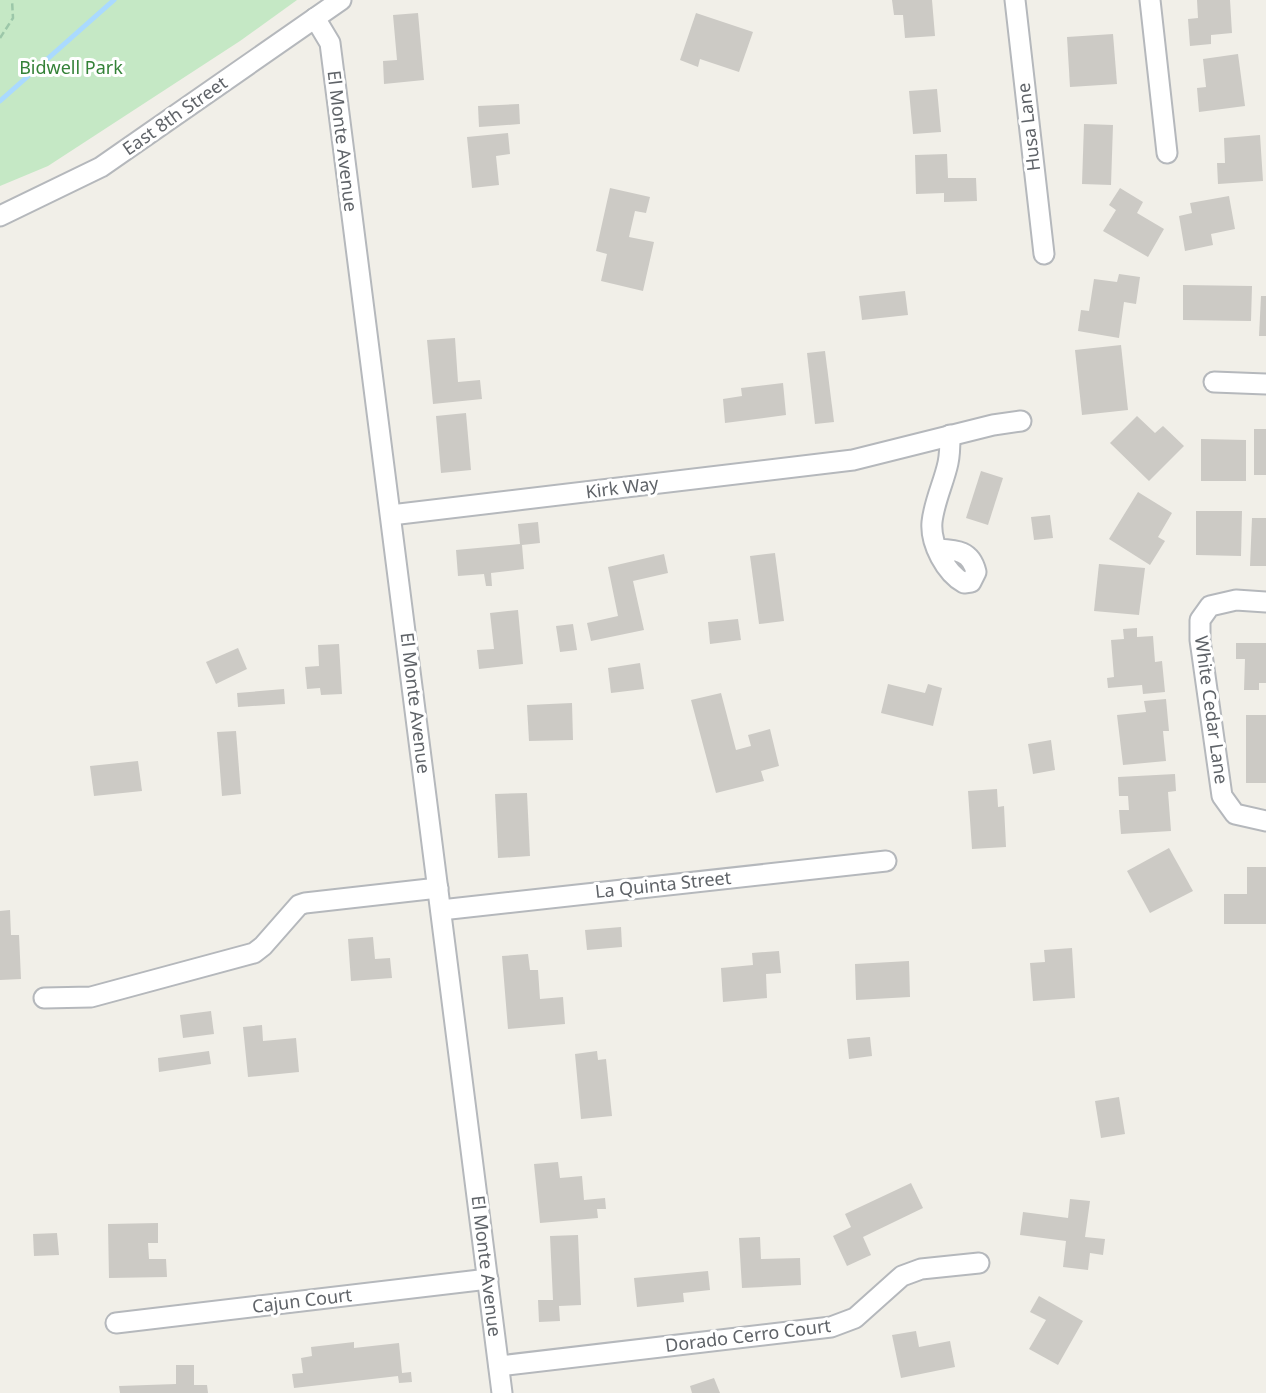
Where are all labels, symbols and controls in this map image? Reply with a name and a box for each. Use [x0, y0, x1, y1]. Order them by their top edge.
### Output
park label: Bidwell Park [19, 55, 123, 79]
street label: El Monte Avenue [322, 69, 364, 213]
street label: East 8th Street [117, 70, 232, 160]
street label: Husa Lane [1011, 82, 1045, 173]
street label: Kirk Way [584, 471, 660, 503]
street label: El Monte Avenue [395, 631, 437, 775]
street label: White Cedar Lane [1190, 634, 1234, 786]
street label: La Quinta Street [594, 865, 733, 903]
street label: El Monte Avenue [466, 1194, 508, 1338]
street label: Cajun Court [251, 1282, 354, 1318]
street label: Dorado Cerro Court [664, 1313, 833, 1357]

